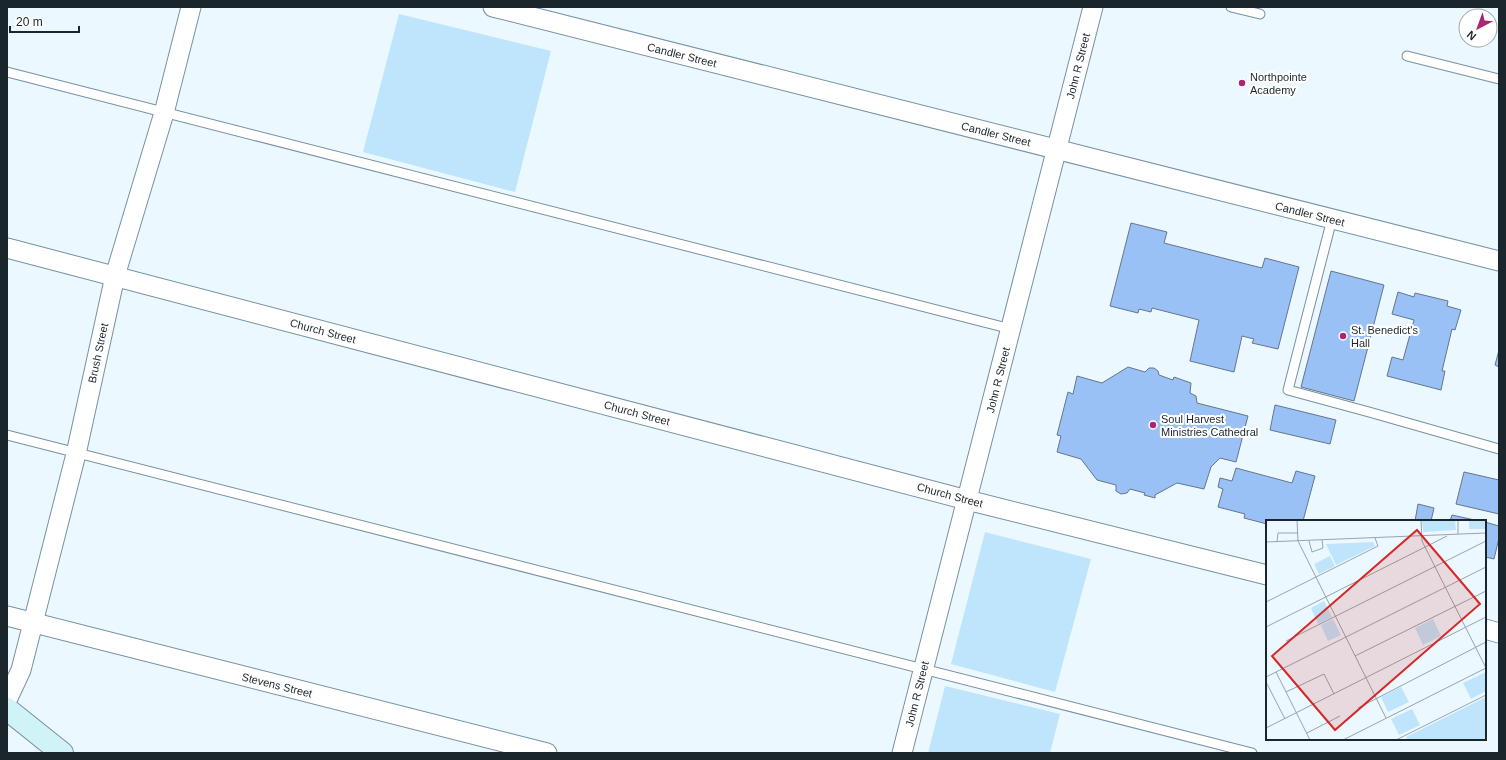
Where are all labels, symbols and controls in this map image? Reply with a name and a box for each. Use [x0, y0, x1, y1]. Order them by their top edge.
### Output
scale bar [10, 8, 79, 34]
north arrow [1458, 8, 1498, 48]
text: 20 m [16, 15, 43, 29]
text: N [1464, 28, 1478, 43]
street label: John R Street [1064, 32, 1092, 100]
street label: Candler Street [646, 41, 718, 69]
place label: Northpointe Academy [1250, 71, 1307, 96]
marker: Northpointe Academy [1237, 78, 1247, 88]
street label: Candler Street [960, 120, 1032, 148]
street label: Candler Street [1274, 200, 1346, 228]
street label: Church Street [289, 316, 357, 346]
street label: Brush Street [86, 322, 110, 384]
place label: St. Benedict's Hall [1351, 324, 1418, 349]
marker: St. Benedict's Hall [1338, 331, 1348, 341]
street label: John R Street [984, 346, 1012, 414]
street label: Church Street [603, 398, 671, 428]
place label: Soul Harvest Ministries Cathedral [1161, 413, 1258, 438]
marker: Soul Harvest Ministries Cathedral [1148, 420, 1158, 430]
street label: Church Street [916, 480, 984, 510]
inset map [1266, 520, 1486, 740]
street label: John R Street [903, 660, 931, 728]
street label: Stevens Street [241, 670, 313, 700]

